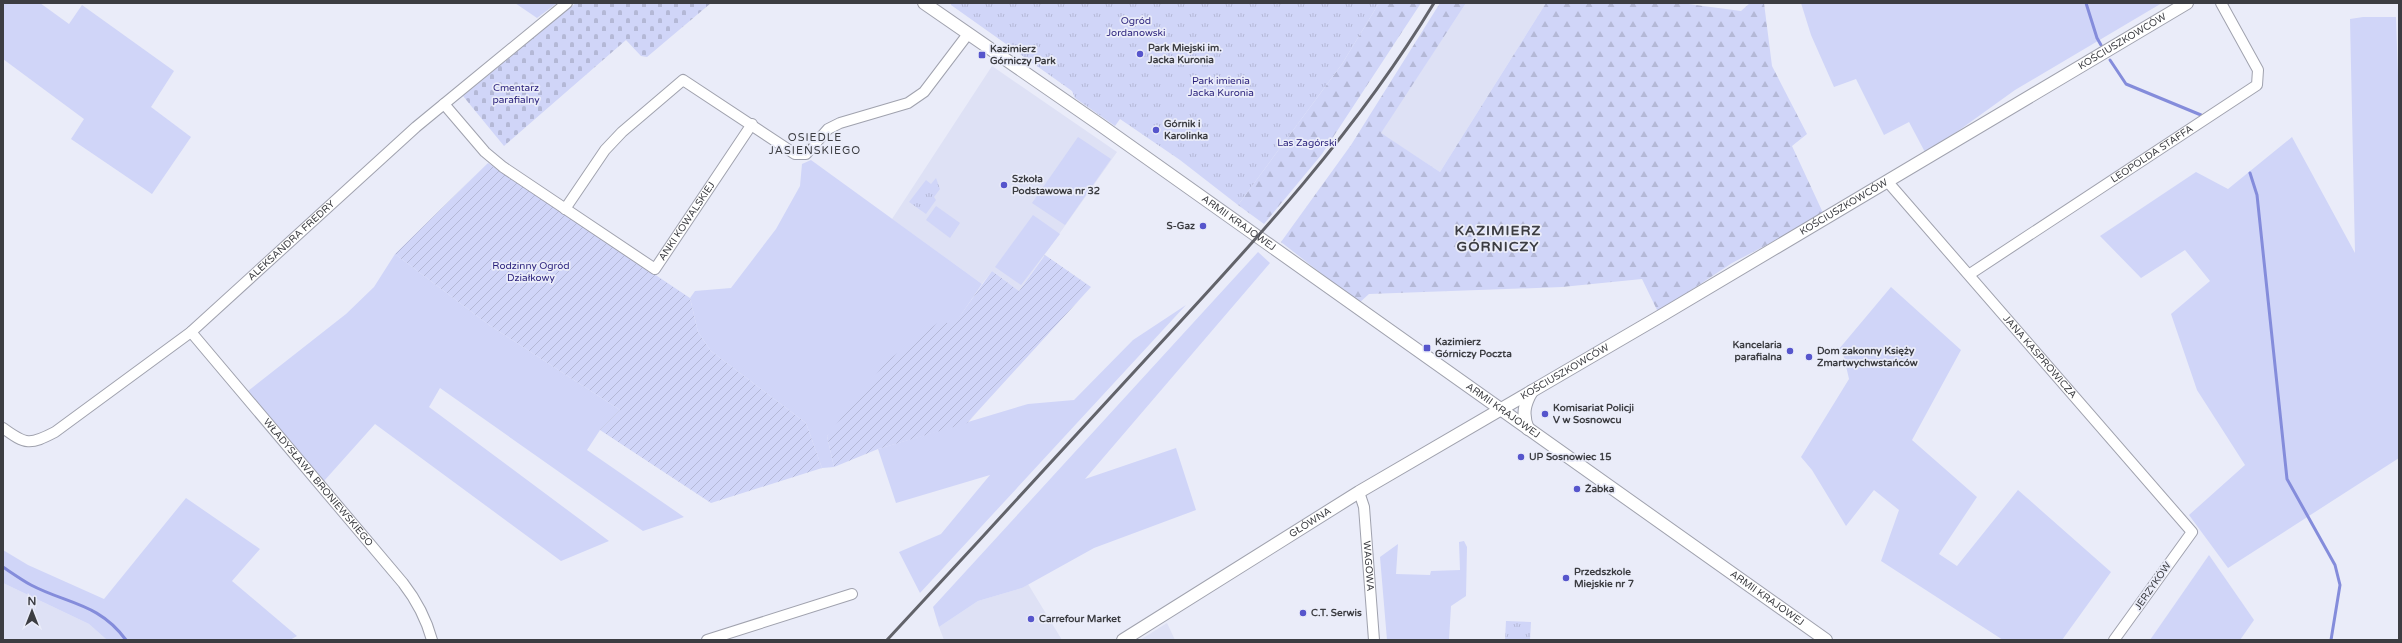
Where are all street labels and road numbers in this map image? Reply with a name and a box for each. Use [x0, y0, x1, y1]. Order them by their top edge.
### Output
street label: KOŚCIUSZKOWCÓW [2076, 11, 2169, 72]
street label: LEOPOLDA STAFFA [2109, 123, 2196, 186]
street label: KOŚCIUSZKOWCÓW [1798, 176, 1890, 238]
street label: ANKI KOWALSKIEJ [656, 180, 718, 263]
street label: ARMII KRAJOWEJ [1199, 193, 1278, 253]
street label: ALEKSANDRA FREDRY [245, 198, 338, 283]
street label: JANA KASPROWICZA [2000, 313, 2079, 401]
street label: KOŚCIUSZKOWCÓW [1519, 341, 1611, 402]
street label: ARMII KRAJOWEJ [1464, 380, 1542, 441]
street label: WŁADYSŁAWA BRONIEWSKIEGO [261, 416, 375, 549]
street label: GŁÓWNA [1287, 505, 1333, 540]
street label: WAGOWA [1361, 540, 1376, 592]
street label: JERZYKÓW [2132, 560, 2174, 612]
street label: ARMII KRAJOWEJ [1728, 568, 1806, 628]

